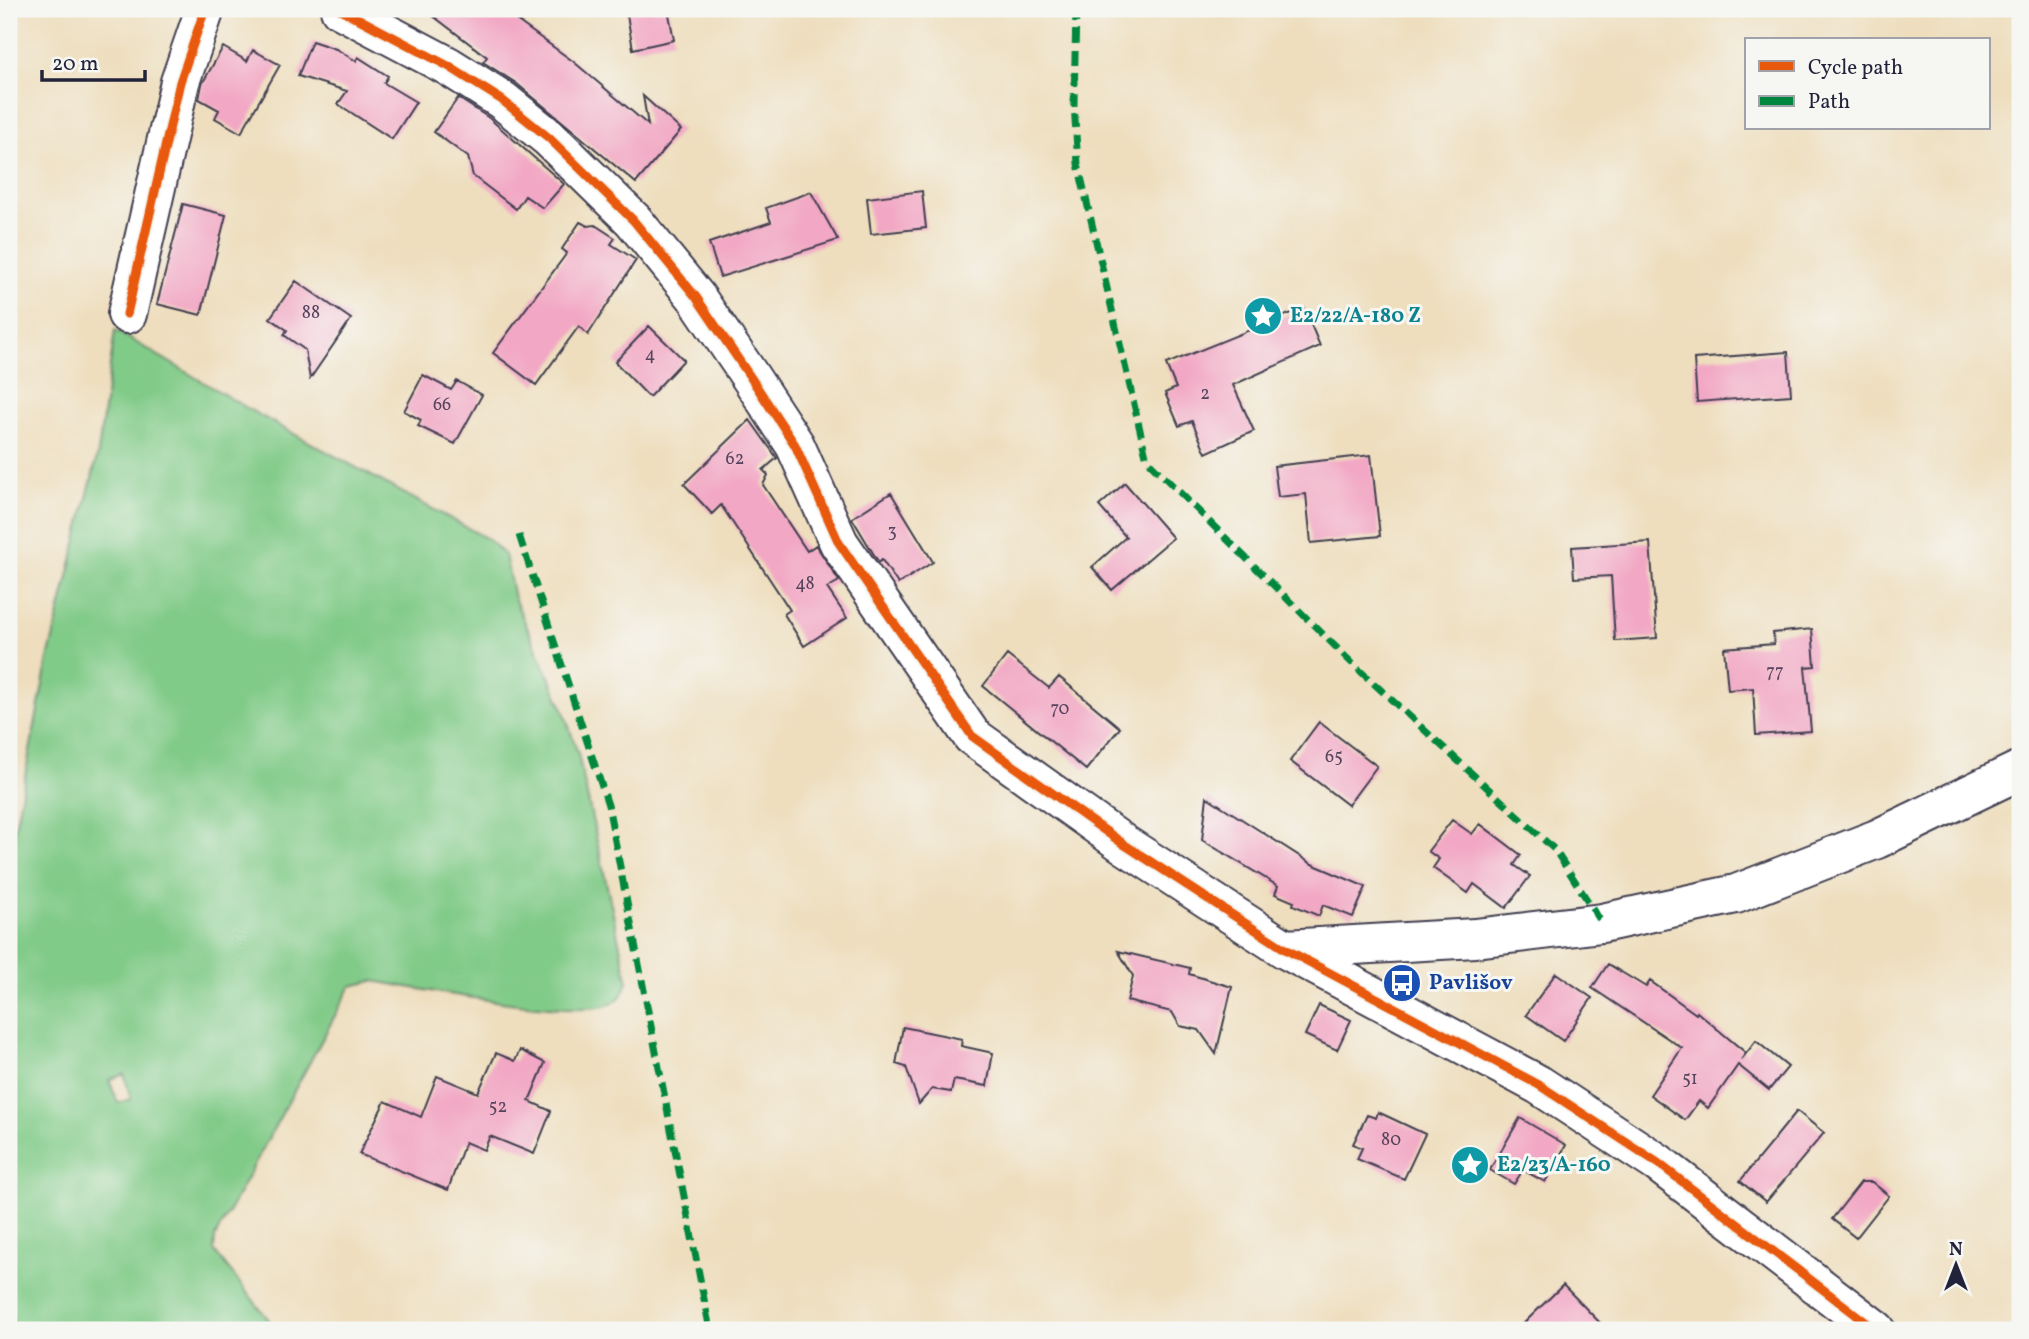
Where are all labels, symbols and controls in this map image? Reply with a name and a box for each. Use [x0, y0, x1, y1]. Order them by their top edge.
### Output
scale bar [42, 38, 145, 82]
legend [1745, 38, 1990, 130]
text: 20 m [52, 50, 98, 79]
text: Cycle path [1808, 54, 1903, 83]
text: Path [1808, 88, 1850, 117]
place icon: E2/22/A-180 Z [1242, 295, 1284, 337]
house number: 88 [302, 301, 320, 326]
place label: E2/22/A-180 Z [1290, 302, 1421, 331]
house number: 4 [645, 343, 655, 368]
house number: 2 [1200, 382, 1210, 407]
house number: 66 [433, 393, 451, 418]
house number: 62 [726, 447, 744, 472]
house number: 3 [887, 520, 897, 545]
house number: 48 [795, 572, 815, 597]
house number: 77 [1766, 660, 1784, 685]
house number: 70 [1051, 697, 1070, 722]
house number: 65 [1325, 745, 1343, 770]
bus stop icon: Pavlišov [1381, 962, 1423, 1004]
place label: Pavlišov [1429, 969, 1513, 998]
house number: 51 [1682, 1067, 1698, 1092]
house number: 52 [489, 1095, 507, 1120]
house number: 80 [1381, 1128, 1401, 1153]
place icon: E2/23/A-160 [1449, 1144, 1491, 1186]
place label: E2/23/A-160 [1497, 1151, 1611, 1180]
north arrow [1920, 1230, 1990, 1300]
text: N [1949, 1237, 1963, 1263]

